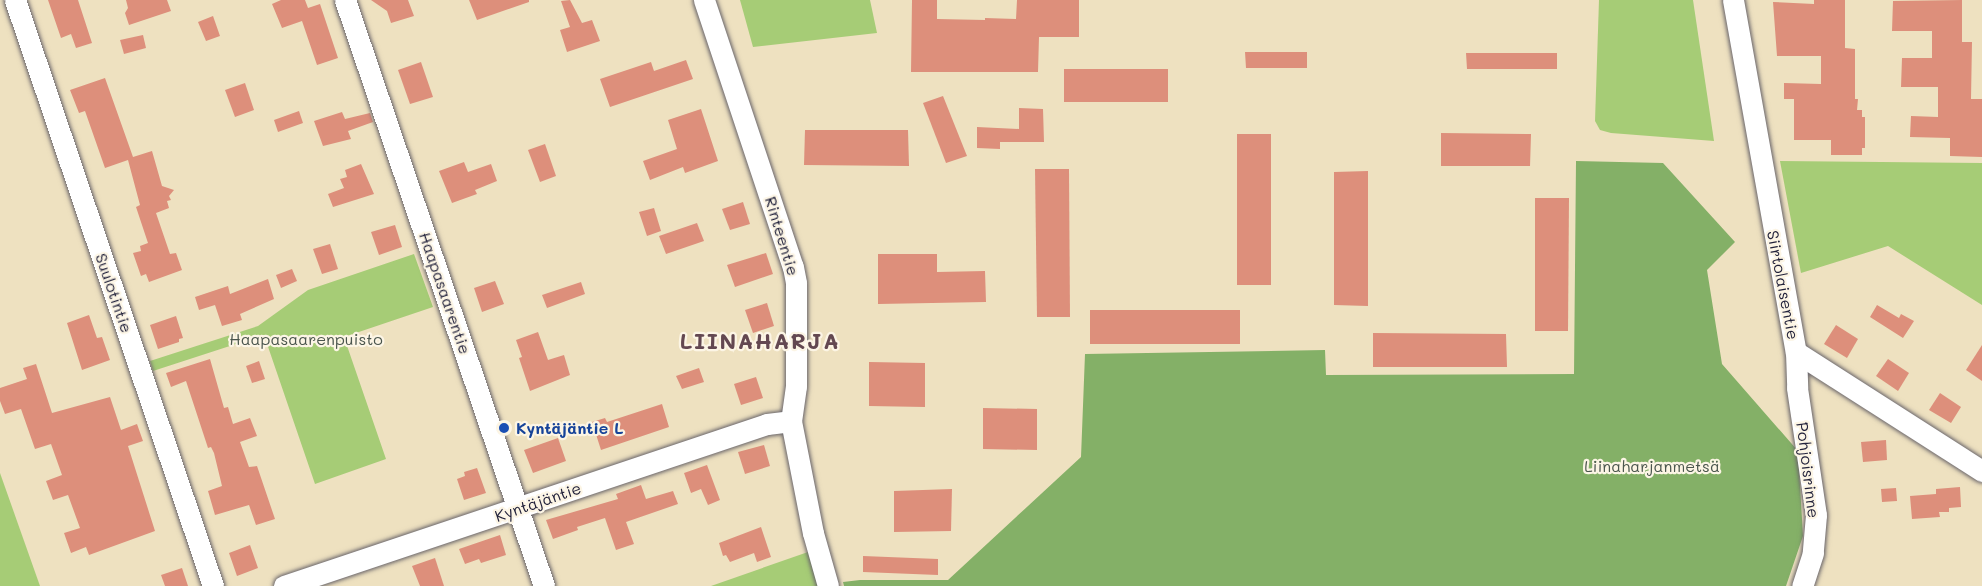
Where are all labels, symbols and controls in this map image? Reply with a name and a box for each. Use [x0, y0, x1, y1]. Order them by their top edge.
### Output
street label: Rinteentie [761, 194, 803, 278]
street label: Siirtolaisentie [1763, 229, 1803, 341]
street label: Haapasaarentie [415, 230, 475, 356]
street label: Suulotintie [91, 251, 137, 335]
district label: LIINAHARJA [680, 328, 840, 354]
park label: Haapasaarenpuisto [229, 329, 383, 349]
place label: Kyntäjäntie L [516, 418, 623, 438]
marker: Kyntäjäntie L [497, 421, 511, 435]
street label: Pohjoisrinne [1793, 421, 1823, 519]
park label: Liinaharjanmetsä [1584, 456, 1720, 476]
street label: Kyntäjäntie [492, 478, 584, 526]

